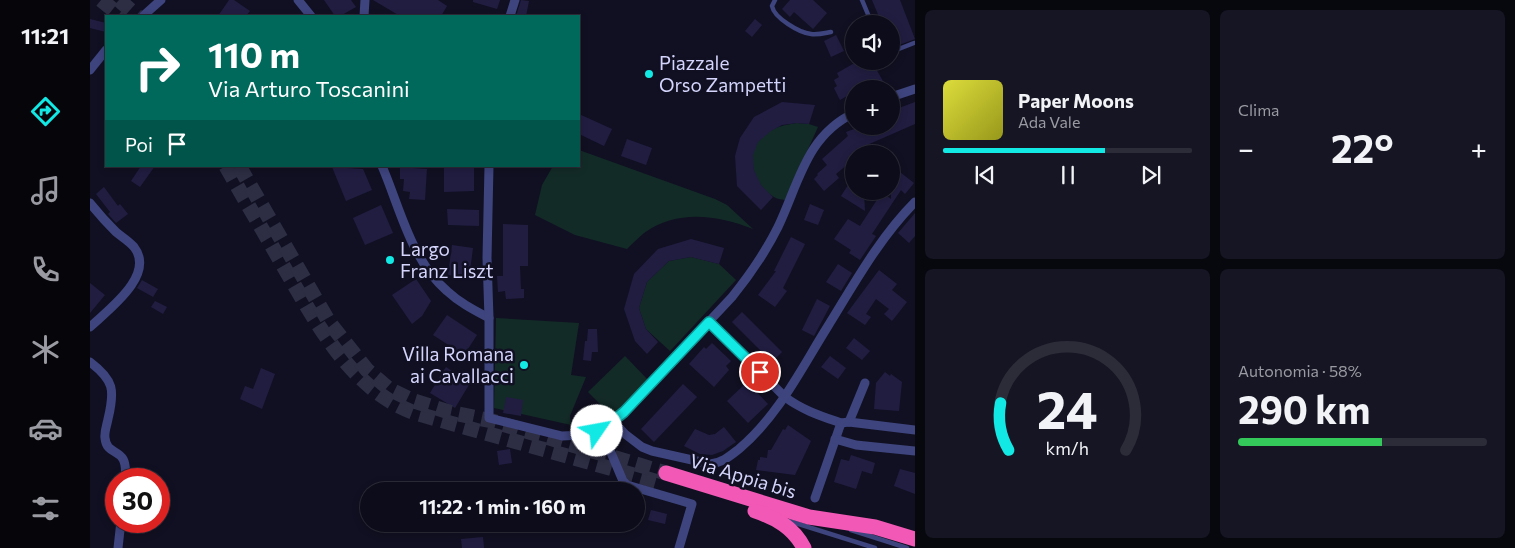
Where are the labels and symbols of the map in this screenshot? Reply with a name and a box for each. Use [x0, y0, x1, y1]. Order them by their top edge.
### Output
place label: Piazzale Orso Zampetti [659, 51, 786, 96]
marker: Piazzale Orso Zampetti [643, 68, 655, 80]
place label: Largo Franz Liszt [400, 237, 494, 282]
marker: Largo Franz Liszt [384, 254, 396, 266]
place label: Villa Romana ai Cavallacci [402, 342, 514, 387]
pin [739, 351, 781, 393]
marker: Villa Romana ai Cavallacci [518, 359, 530, 371]
position arrow [570, 404, 622, 456]
street label: Via Appia bis [687, 448, 799, 503]
speed limit sign: 30 [105, 468, 170, 533]

